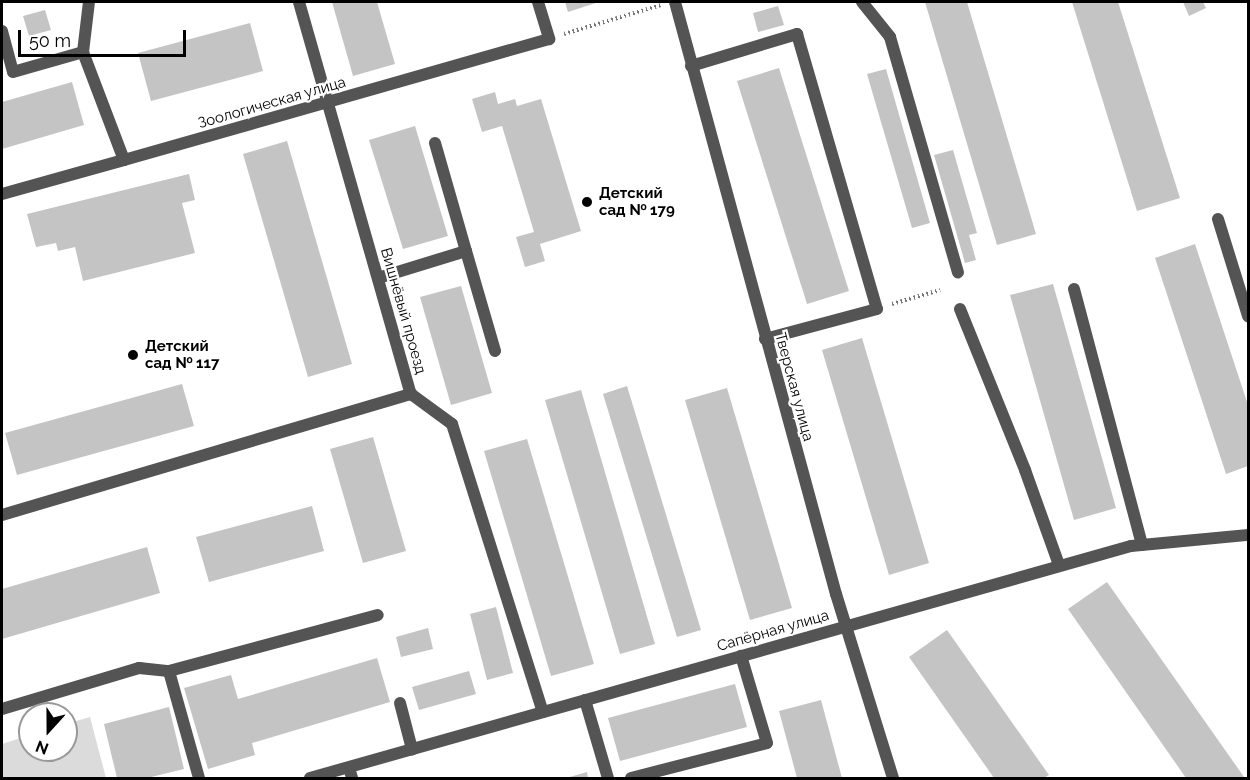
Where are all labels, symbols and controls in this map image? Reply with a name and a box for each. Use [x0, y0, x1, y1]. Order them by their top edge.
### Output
scale bar [21, 18, 189, 56]
text: 50 m [29, 30, 71, 51]
street label: Зоологическая улица [196, 73, 348, 133]
place label: Детский сад № 179 [599, 184, 675, 219]
marker: Детский сад № 179 [580, 195, 594, 209]
street label: Вишнёвый проезд [376, 246, 430, 376]
street label: Тверская улица [771, 331, 817, 443]
place label: Детский сад № 117 [145, 337, 219, 372]
marker: Детский сад № 117 [126, 348, 140, 362]
street label: Сапёрная улица [715, 606, 831, 656]
north arrow [18, 702, 78, 762]
text: N [33, 736, 51, 758]

